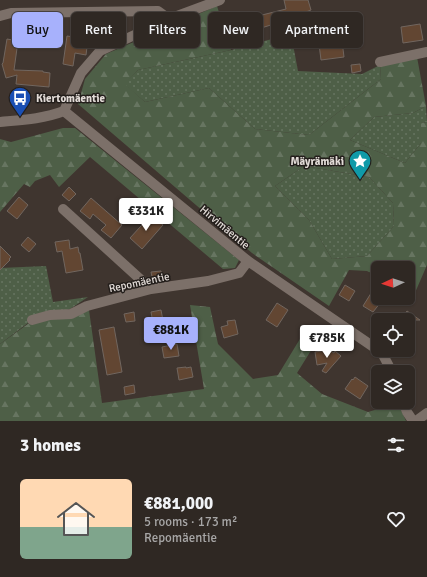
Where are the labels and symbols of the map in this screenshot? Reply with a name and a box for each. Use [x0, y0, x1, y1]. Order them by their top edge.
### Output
bus stop icon: Kiertomäentie [7, 85, 33, 118]
place label: Kiertomäentie [36, 92, 105, 105]
place icon: Mäyrämäki [347, 148, 373, 181]
place label: Mäyrämäki [290, 155, 344, 168]
pin: €331K [118, 198, 174, 232]
street label: Hirvimäentie [197, 203, 252, 252]
north arrow [371, 261, 415, 305]
street label: Repomäentie [108, 270, 171, 295]
pin: €881K [143, 317, 199, 351]
pin: €785K [299, 325, 355, 359]

